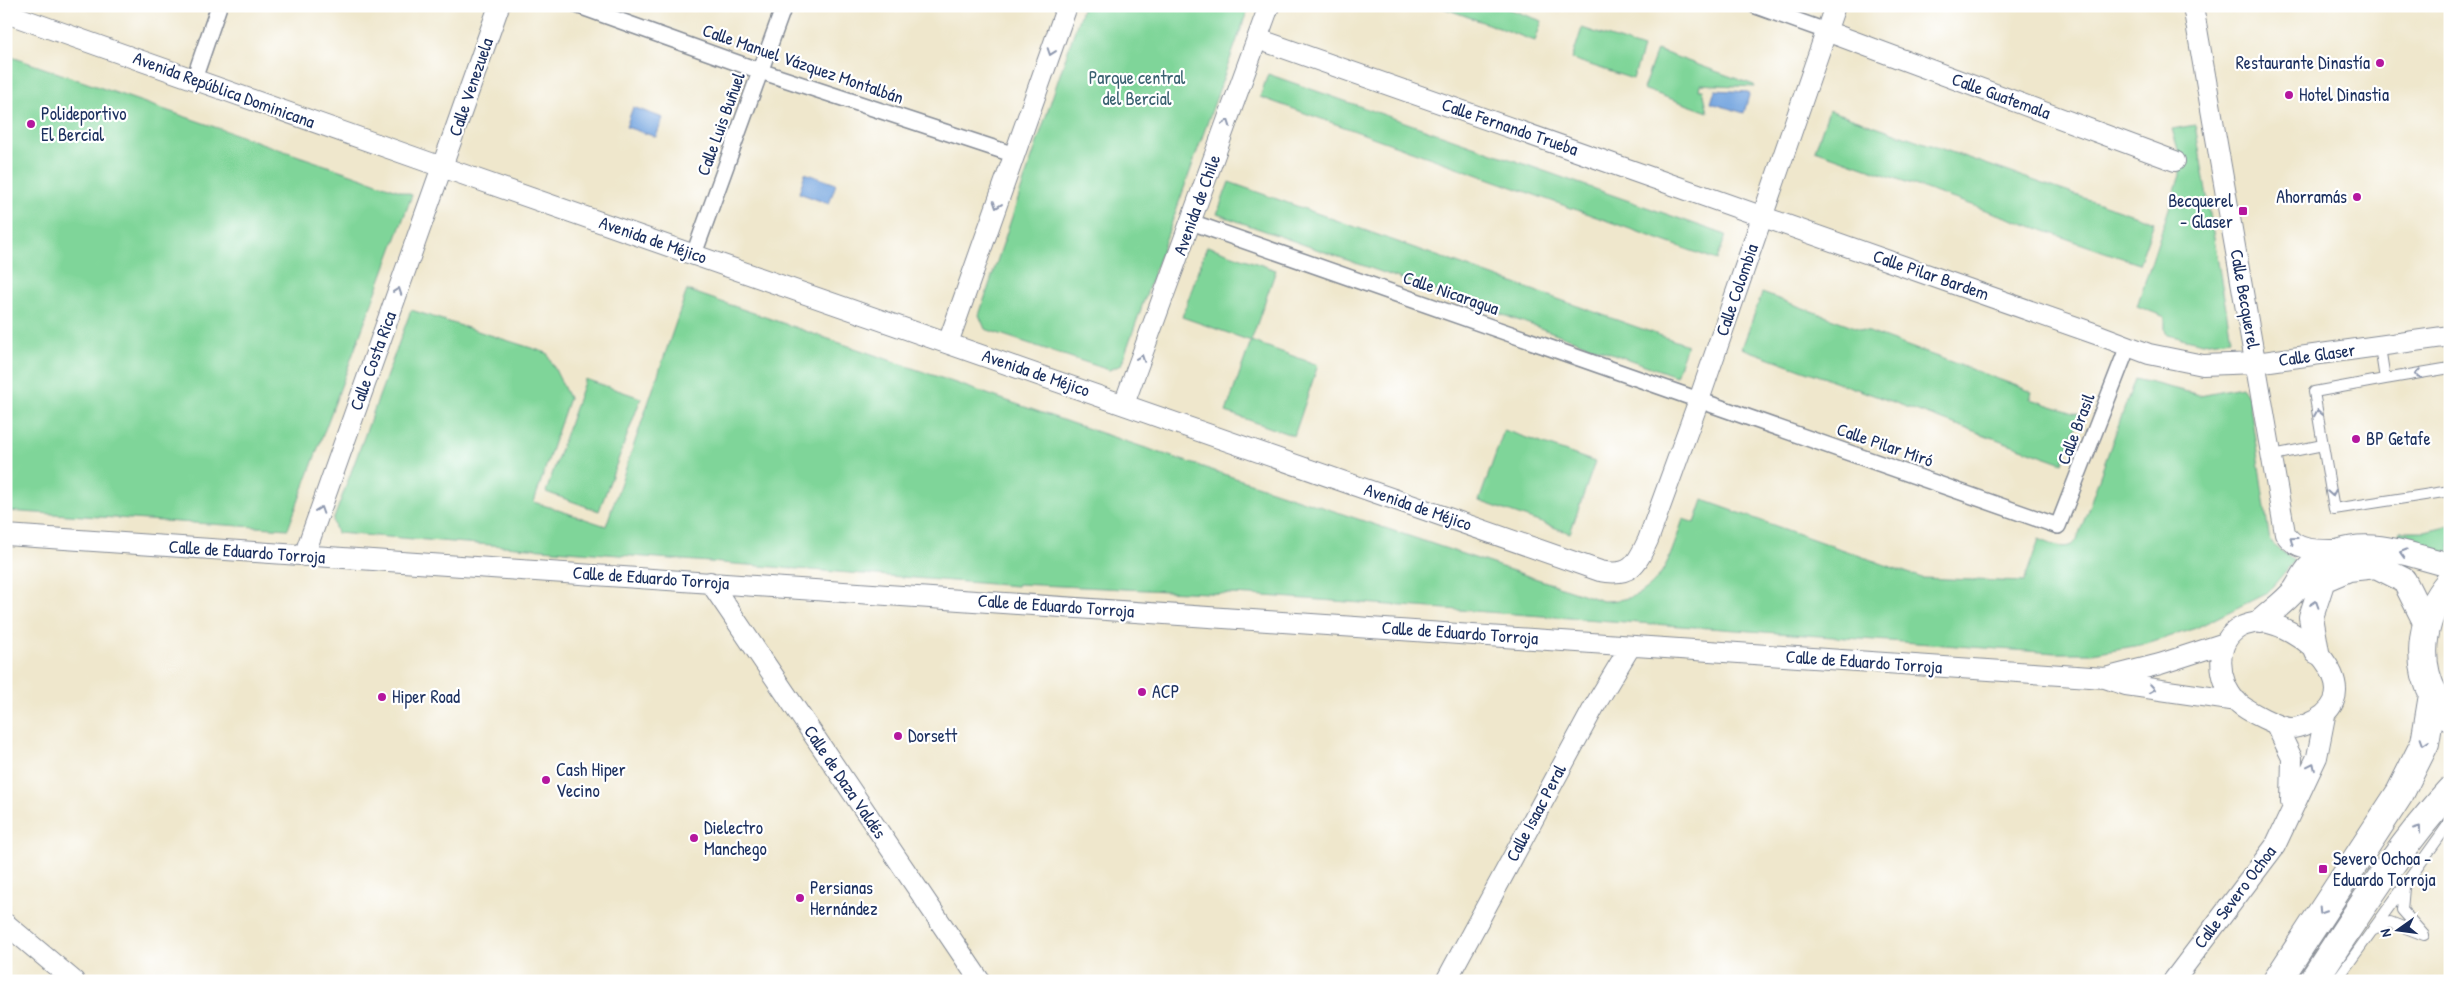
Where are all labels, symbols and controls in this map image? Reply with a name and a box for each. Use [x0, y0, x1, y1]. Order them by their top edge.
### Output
street label: Calle Manuel Vázquez Montalbán [699, 17, 907, 110]
street label: Calle Venezuela [442, 34, 499, 139]
street label: Avenida República Dominicana [130, 45, 319, 134]
one-way arrow [1047, 47, 1057, 56]
place label: Restaurante Dinastía [2236, 50, 2370, 75]
marker: Restaurante Dinastía [2374, 57, 2386, 69]
park label: Parque central del Bercial [1089, 65, 1186, 111]
street label: Calle Guatemala [1948, 66, 2054, 125]
street label: Calle Luis Buñuel [690, 68, 751, 179]
place label: Hotel Dinastia [2299, 82, 2389, 107]
marker: Hotel Dinastia [2283, 89, 2295, 101]
street label: Calle Fernando Trueba [1439, 91, 1582, 162]
place label: Polideportivo El Bercial [41, 101, 126, 147]
marker: Polideportivo El Bercial [25, 118, 37, 130]
one-way arrow [1221, 120, 1231, 128]
street label: Avenida de Chile [1167, 151, 1226, 259]
place label: Ahorramás [2276, 184, 2347, 209]
place label: Becquerel - Glaser [2168, 188, 2233, 234]
marker: Ahorramás [2351, 191, 2363, 203]
one-way arrow [993, 201, 1003, 209]
marker: Becquerel - Glaser [2237, 205, 2249, 217]
street label: Avenida de Méjico [596, 209, 710, 270]
street label: Calle Colombia [1709, 240, 1764, 339]
street label: Calle Pilar Bardem [1870, 243, 1992, 306]
street label: Calle Becquerel [2224, 247, 2267, 351]
street label: Calle Nicaragua [1400, 264, 1502, 321]
one-way arrow [392, 287, 402, 296]
street label: Calle Costa Rica [343, 308, 402, 414]
street label: Calle Glaser [2277, 337, 2357, 372]
street label: Avenida de Méjico [979, 342, 1093, 403]
one-way arrow [1135, 354, 1145, 363]
one-way arrow [2413, 368, 2422, 378]
street label: Calle Brasil [2050, 389, 2101, 468]
one-way arrow [2313, 409, 2323, 418]
street label: Calle Pilar Miró [1834, 416, 1937, 473]
place label: BP Getafe [2366, 426, 2431, 451]
marker: BP Getafe [2350, 433, 2362, 445]
street label: Avenida de Méjico [1361, 476, 1475, 537]
one-way arrow [2326, 489, 2336, 498]
one-way arrow [314, 506, 324, 514]
street label: Calle de Eduardo Torroja [168, 534, 326, 569]
one-way arrow [2289, 537, 2299, 546]
one-way arrow [2399, 548, 2407, 558]
street label: Calle de Eduardo Torroja [572, 560, 730, 595]
street label: Calle de Eduardo Torroja [977, 588, 1135, 623]
one-way arrow [2310, 601, 2320, 609]
street label: Calle de Eduardo Torroja [1381, 615, 1539, 650]
street label: Calle de Eduardo Torroja [1785, 644, 1943, 679]
place label: ACP [1152, 679, 1179, 704]
one-way arrow [2148, 683, 2156, 693]
place label: Hiper Road [392, 684, 460, 709]
marker: ACP [1136, 686, 1148, 698]
marker: Hiper Road [376, 691, 388, 703]
street label: Calle de Daza Valdés [798, 720, 893, 843]
place label: Dorsett [908, 723, 958, 748]
marker: Dorsett [892, 730, 904, 742]
one-way arrow [2419, 738, 2429, 746]
place label: Cash Hiper Vecino [556, 757, 626, 803]
street label: Calle Isaac Peral [1499, 759, 1572, 866]
one-way arrow [2306, 762, 2316, 771]
marker: Cash Hiper Vecino [540, 774, 552, 786]
place label: Dielectro Manchego [704, 815, 767, 861]
one-way arrow [2412, 825, 2421, 835]
marker: Dielectro Manchego [688, 832, 700, 844]
street label: Calle Severo Ochoa [2188, 840, 2282, 953]
place label: Severo Ochoa - Eduardo Torroja [2333, 846, 2436, 892]
marker: Severo Ochoa - Eduardo Torroja [2317, 863, 2329, 875]
place label: Persianas Hernández [810, 875, 878, 921]
marker: Persianas Hernández [794, 892, 806, 904]
north arrow [2374, 904, 2424, 954]
one-way arrow [2319, 906, 2328, 915]
text: N [2375, 927, 2395, 939]

